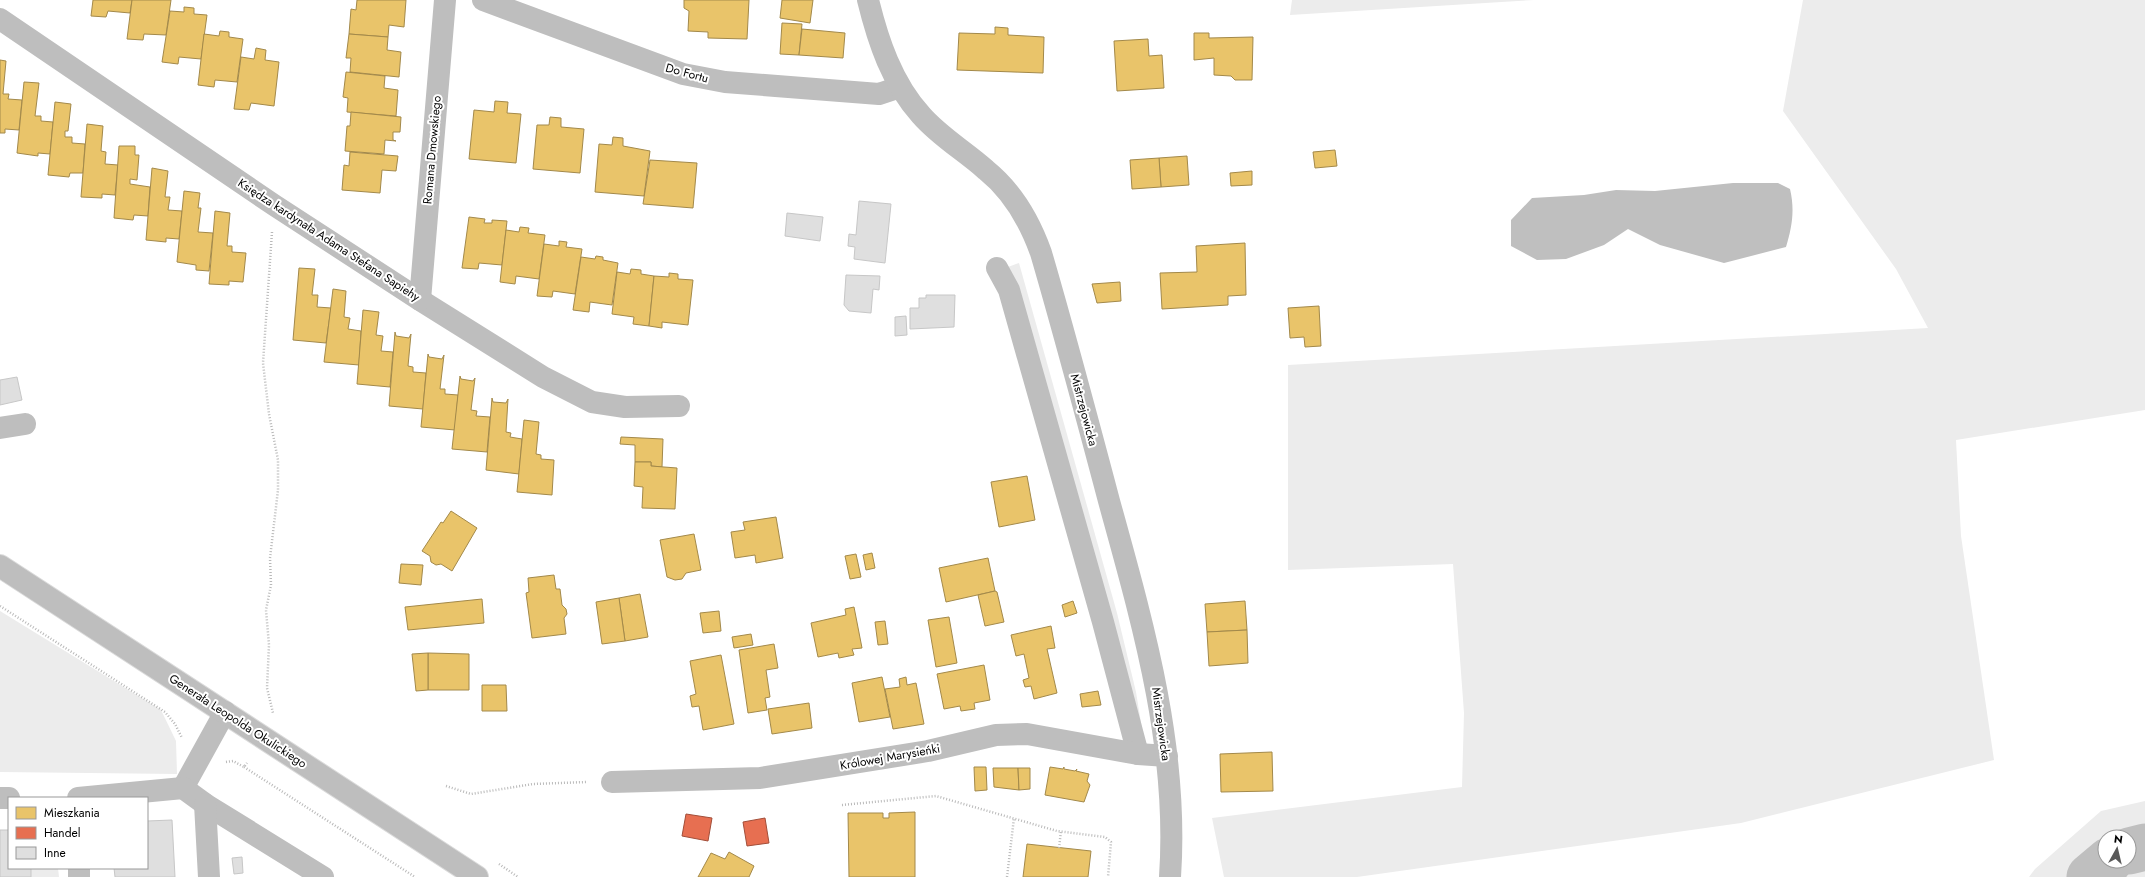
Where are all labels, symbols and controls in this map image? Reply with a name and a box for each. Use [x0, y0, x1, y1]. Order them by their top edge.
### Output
street label: Do Fortu [664, 59, 710, 87]
street label: Romana Dmowskiego [418, 95, 446, 205]
street label: Księdza kardynała Adama Stefana Sapiehy [234, 174, 424, 306]
street label: Mistrzejowicka [1066, 372, 1102, 448]
street label: Generała Leopolda Okulickiego [166, 670, 311, 773]
street label: Mistrzejowicka [1147, 686, 1175, 762]
street label: Królowej Marysieńki [839, 739, 941, 775]
legend [8, 797, 148, 869]
text: Mieszkania [44, 804, 100, 822]
text: Handel [44, 824, 80, 842]
north arrow [2097, 829, 2137, 869]
text: N [2113, 831, 2124, 848]
text: Inne [44, 844, 66, 862]

